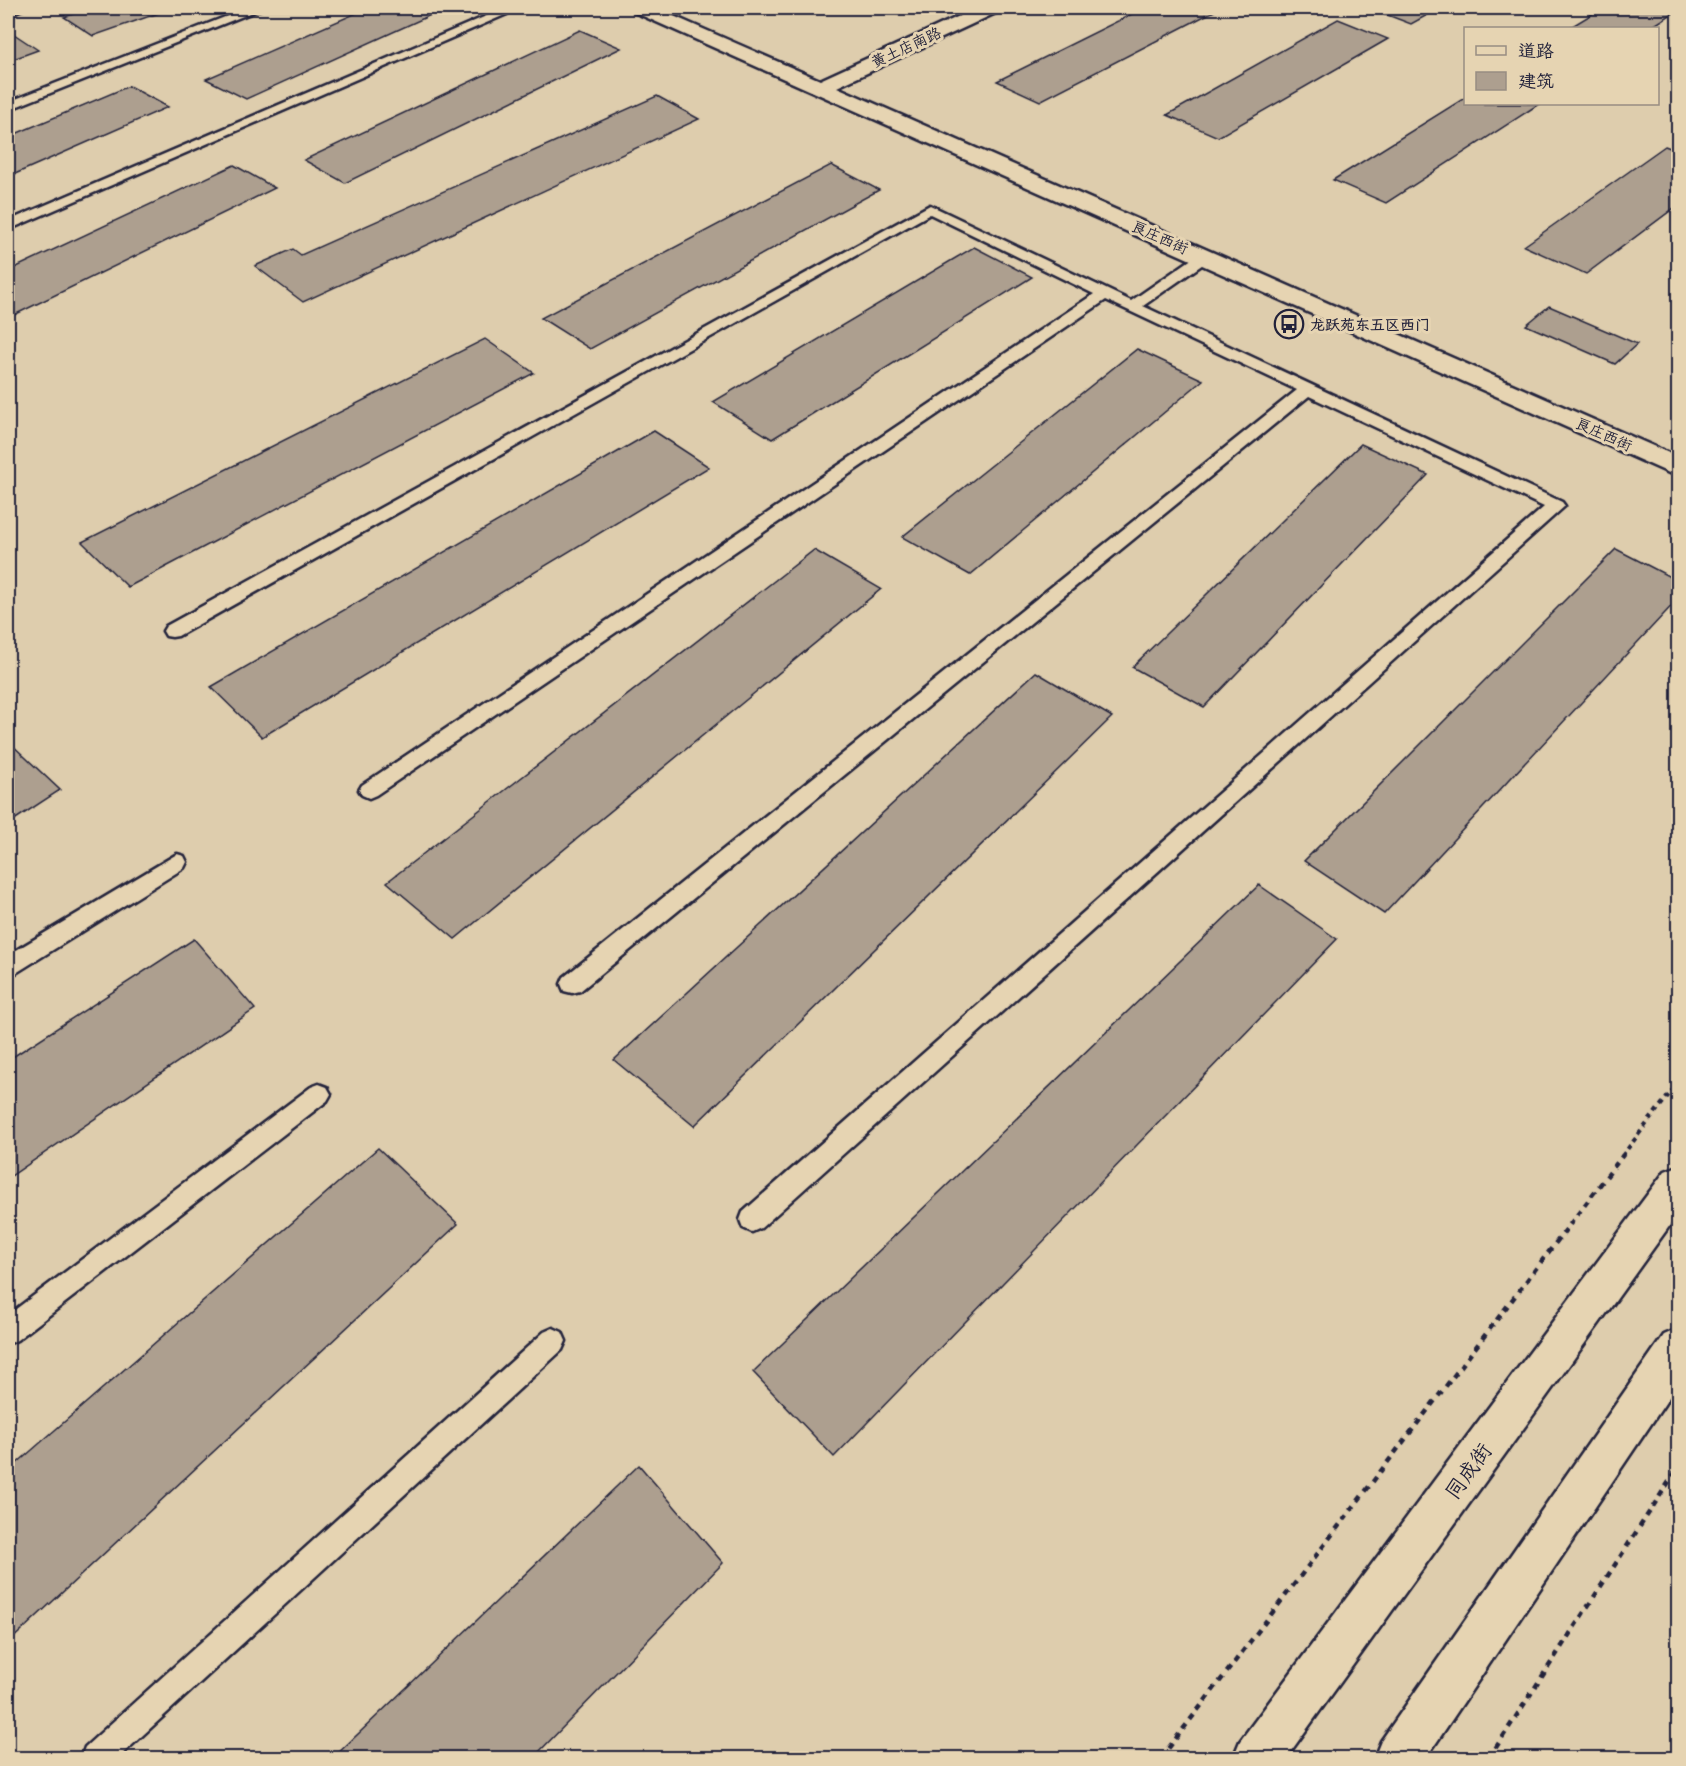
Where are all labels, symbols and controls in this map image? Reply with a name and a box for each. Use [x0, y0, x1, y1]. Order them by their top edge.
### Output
street label: 黄土店南路 [868, 22, 944, 72]
legend [1464, 27, 1659, 105]
text: 道路 [1518, 38, 1554, 63]
text: 建筑 [1518, 68, 1554, 93]
street label: 良庄西街 [1128, 215, 1192, 259]
bus stop icon: 龙跃苑东五区西门 [1273, 308, 1305, 340]
place label: 龙跃苑东五区西门 [1310, 314, 1430, 335]
street label: 良庄西街 [1572, 412, 1636, 456]
street label: 同成街 [1438, 1437, 1498, 1505]

